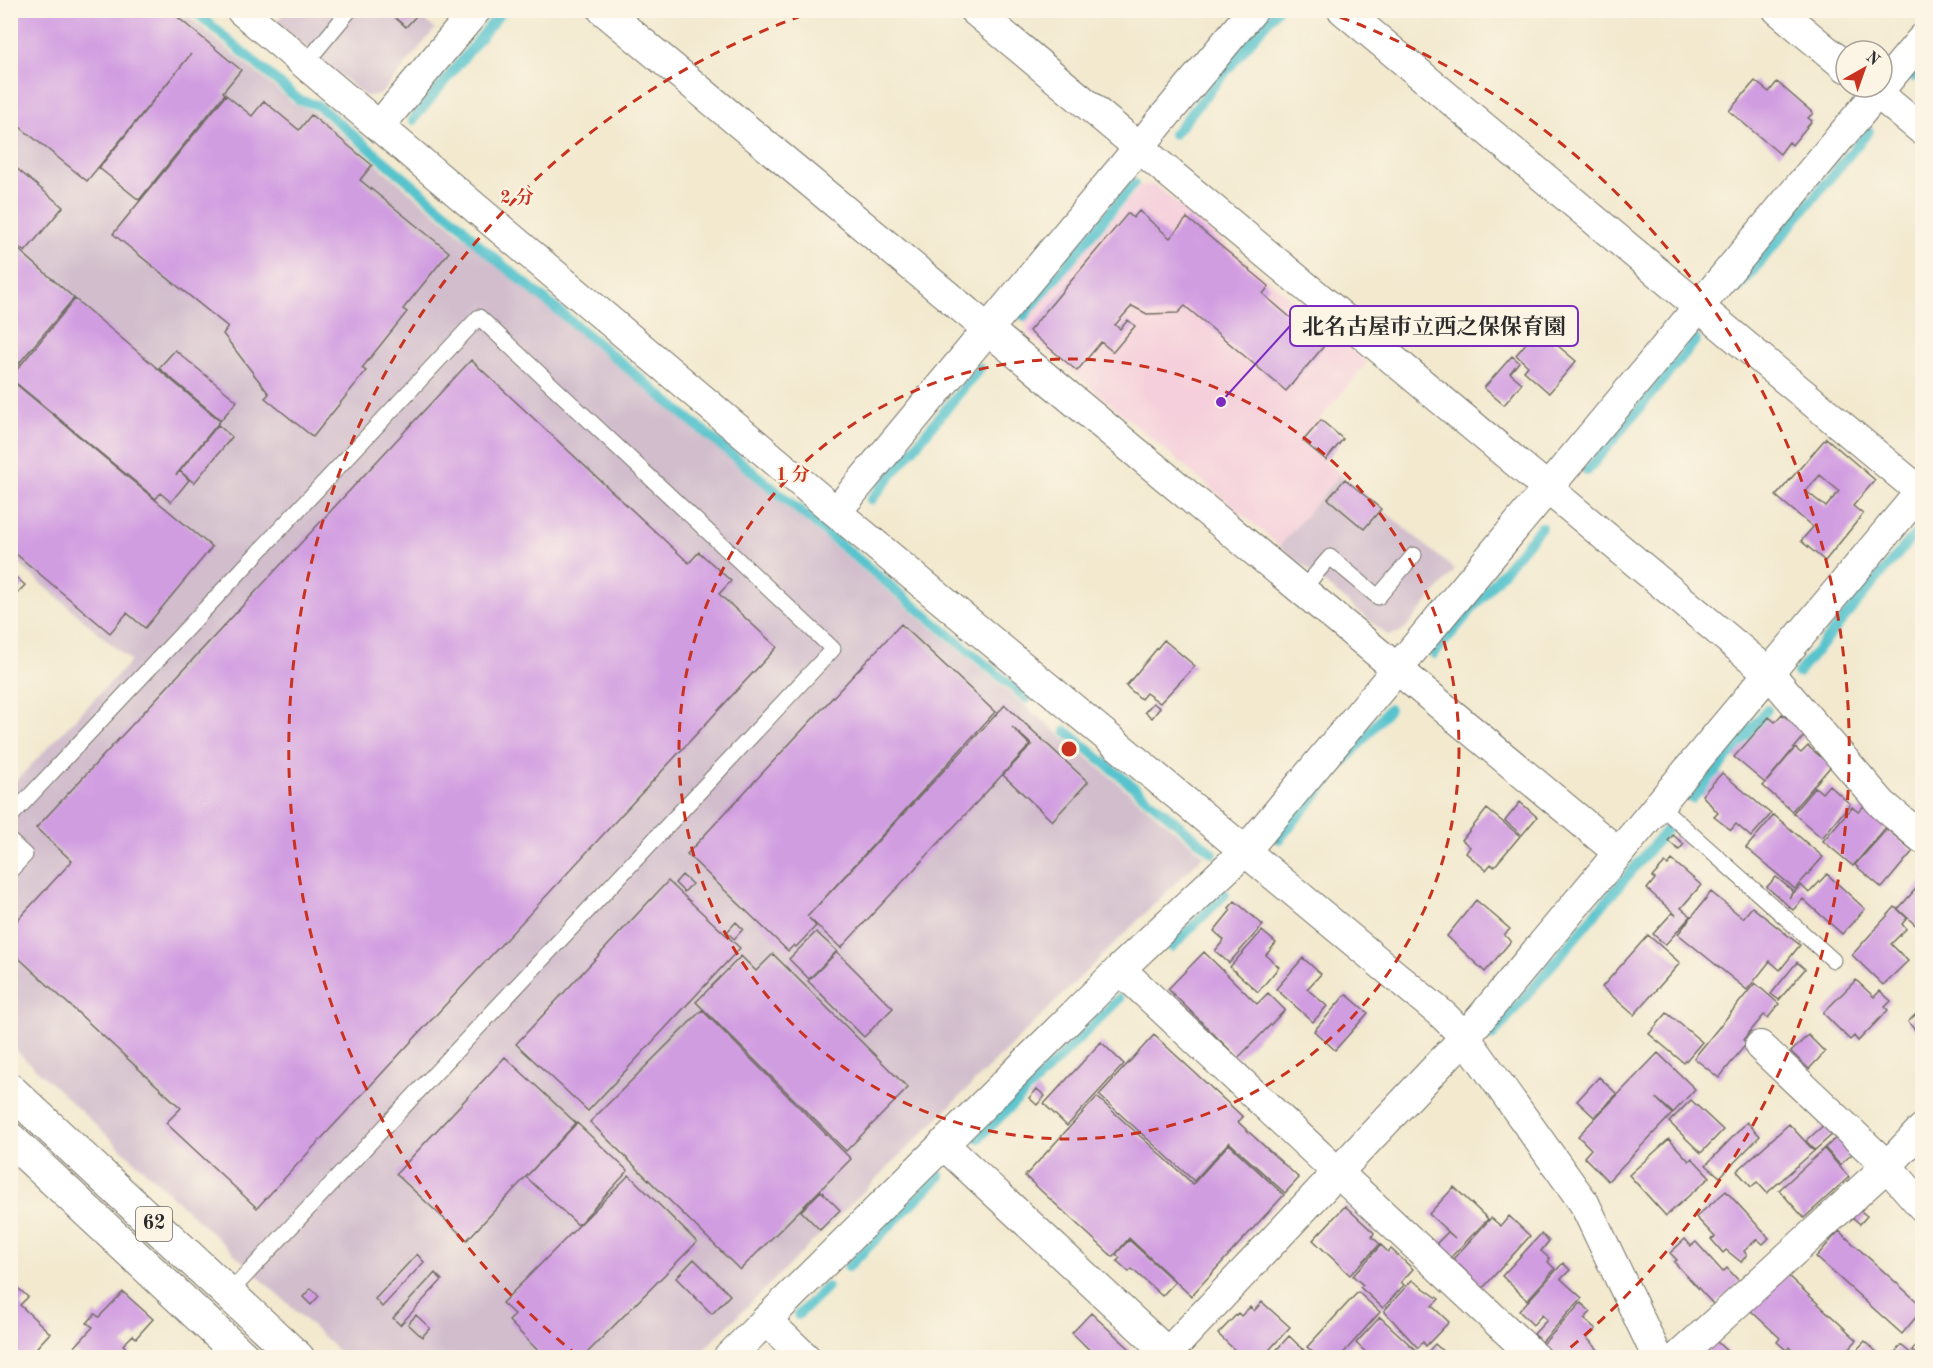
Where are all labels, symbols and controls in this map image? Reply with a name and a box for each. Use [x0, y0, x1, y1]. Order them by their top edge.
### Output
north arrow [1834, 39, 1894, 99]
text: N [1863, 49, 1883, 70]
text: 2 分 [500, 187, 534, 207]
callout: 北名古屋市立西之保保育園 [1290, 306, 1578, 346]
text: 北名古屋市立西之保保育園 [1302, 315, 1566, 339]
text: 1 分 [776, 464, 810, 484]
centre of rings [1059, 739, 1079, 759]
road number: 62 [136, 1207, 172, 1241]

